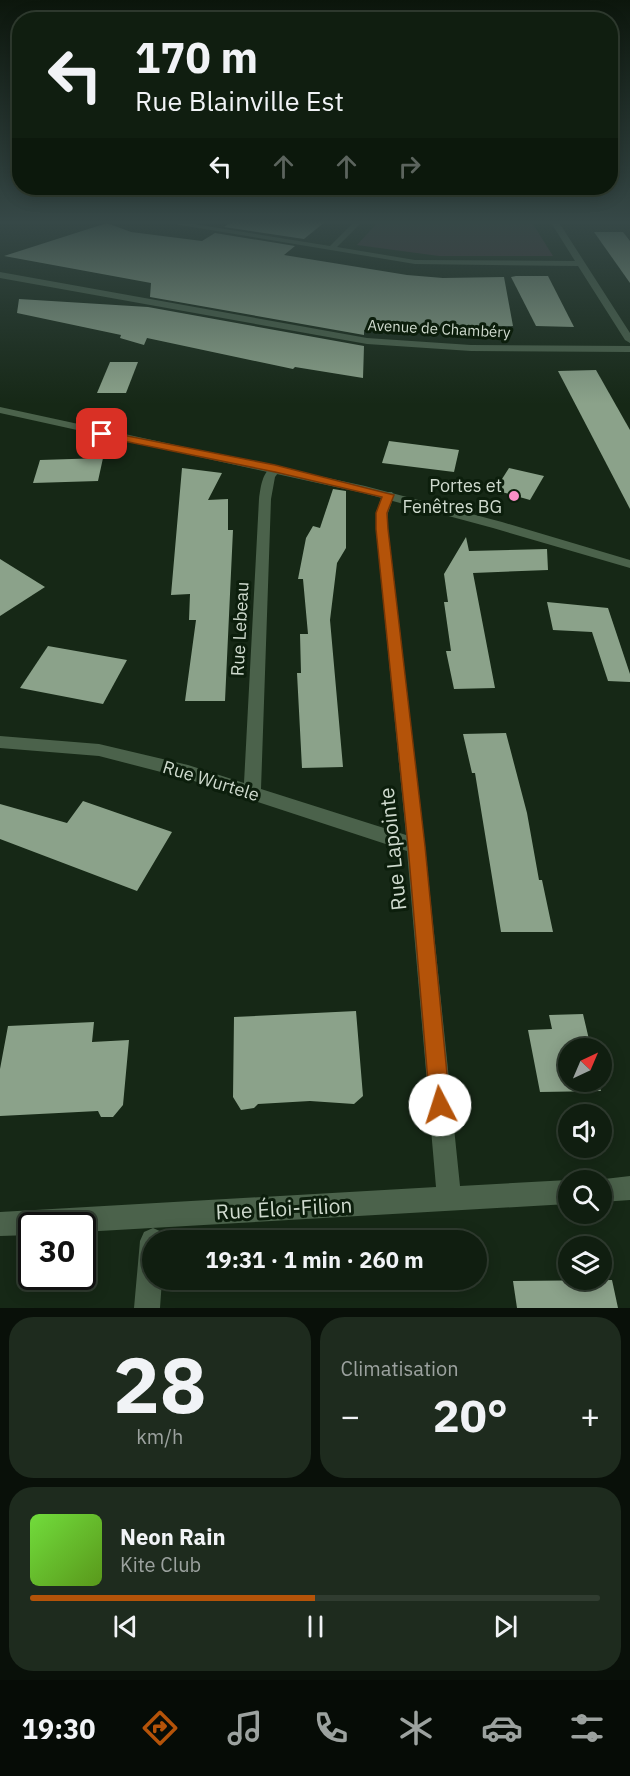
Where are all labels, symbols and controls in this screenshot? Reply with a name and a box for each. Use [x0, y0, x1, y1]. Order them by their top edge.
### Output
text: 170 m [135, 30, 258, 85]
icon: left [36, 36, 114, 114]
text: Rue Blainville Est [135, 83, 344, 118]
icon: left [204, 150, 237, 183]
icon: ahead [267, 150, 300, 183]
icon: ahead [330, 150, 363, 183]
icon: right [393, 150, 426, 183]
street label: Avenue de Chambéry [367, 315, 511, 342]
pin [76, 408, 127, 459]
icon: arrive [85, 417, 118, 450]
place label: Portes et Fenêtres BG [402, 474, 502, 518]
marker: Portes et Fenêtres BG [507, 489, 521, 503]
street label: Rue Lebeau [226, 581, 253, 677]
street label: Rue Wurtele [160, 755, 262, 806]
street label: Rue Lapointe [372, 786, 412, 912]
north arrow [558, 1038, 612, 1092]
map controls [558, 1038, 612, 1290]
position arrow [408, 1073, 472, 1137]
button: sound [558, 1104, 612, 1158]
button: search [558, 1170, 612, 1224]
street label: Rue Éloi-Filion [215, 1190, 353, 1226]
speed limit sign: 30 [18, 1212, 96, 1290]
button: layers [558, 1236, 612, 1290]
text: 19:31 · 1 min · 260 m [205, 1245, 424, 1274]
text: 28 [113, 1333, 207, 1434]
text: Climatisation [341, 1355, 459, 1382]
text: 20° [433, 1386, 508, 1444]
text: − [341, 1394, 360, 1437]
text: + [580, 1394, 600, 1437]
text: km/h [136, 1423, 183, 1450]
text: Neon Rain [120, 1522, 226, 1551]
text: Kite Club [120, 1551, 201, 1578]
icon: previous [109, 1610, 142, 1643]
icon: pause [299, 1610, 332, 1643]
icon: next [489, 1610, 522, 1643]
icon: directions [139, 1707, 181, 1749]
icon: music [224, 1707, 266, 1749]
icon: phone [310, 1707, 352, 1749]
icon: climate [395, 1707, 437, 1749]
icon: car [481, 1707, 523, 1749]
icon: filters [566, 1707, 608, 1749]
text: 19:30 [22, 1711, 95, 1746]

